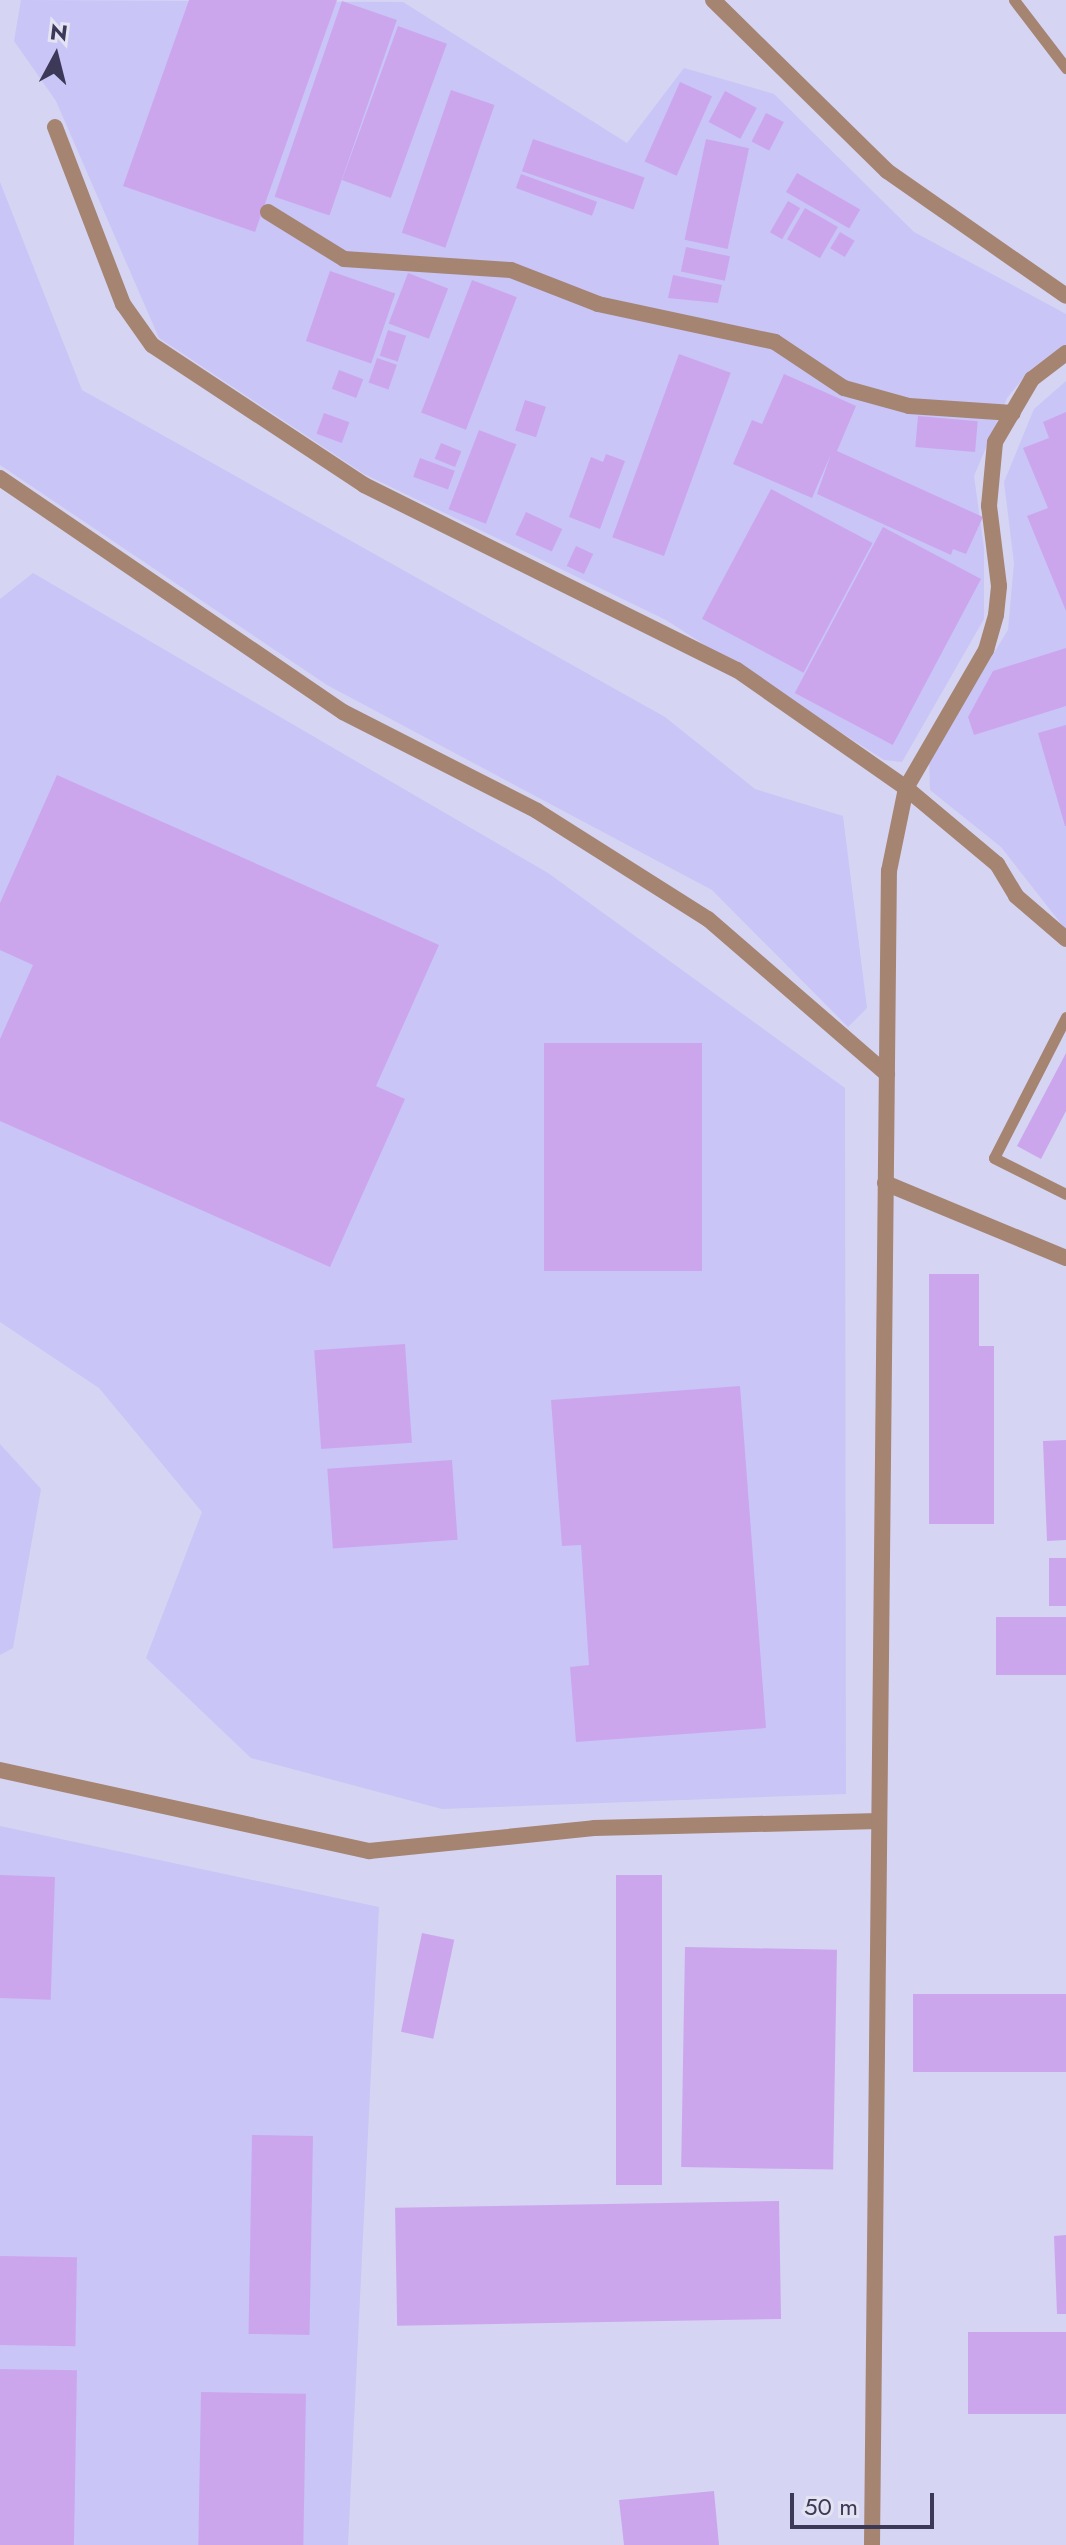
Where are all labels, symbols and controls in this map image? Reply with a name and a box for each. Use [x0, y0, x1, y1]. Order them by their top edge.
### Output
text: N [48, 15, 70, 49]
north arrow [16, 16, 96, 96]
scale bar [794, 2477, 938, 2527]
text: 50 m [804, 2489, 858, 2524]

